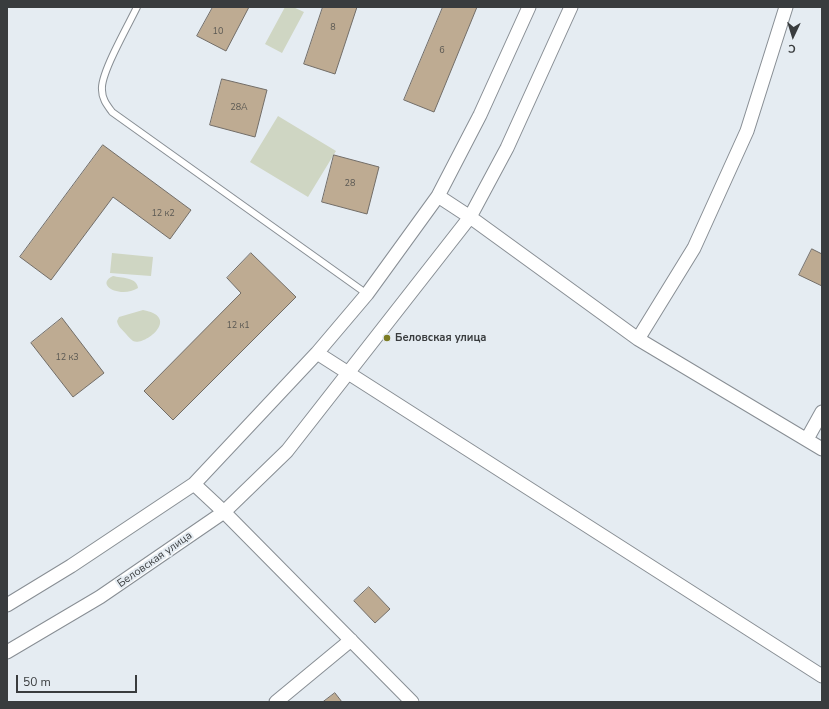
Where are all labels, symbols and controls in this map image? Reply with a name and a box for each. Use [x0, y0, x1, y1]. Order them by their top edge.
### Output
north arrow [773, 16, 813, 56]
house number: 8 [330, 23, 336, 33]
house number: 10 [213, 27, 223, 37]
text: С [788, 41, 796, 56]
house number: 6 [439, 46, 445, 56]
house number: 28А [230, 103, 248, 113]
house number: 28 [345, 179, 355, 189]
house number: 12 к2 [151, 209, 175, 219]
house number: 12 к1 [226, 321, 250, 331]
place label: Беловская улица [395, 331, 486, 345]
marker: Беловская улица [382, 333, 392, 343]
house number: 12 к3 [55, 353, 79, 363]
street label: Беловская улица [115, 529, 195, 591]
scale bar [18, 667, 139, 693]
text: 50 m [23, 674, 51, 690]

